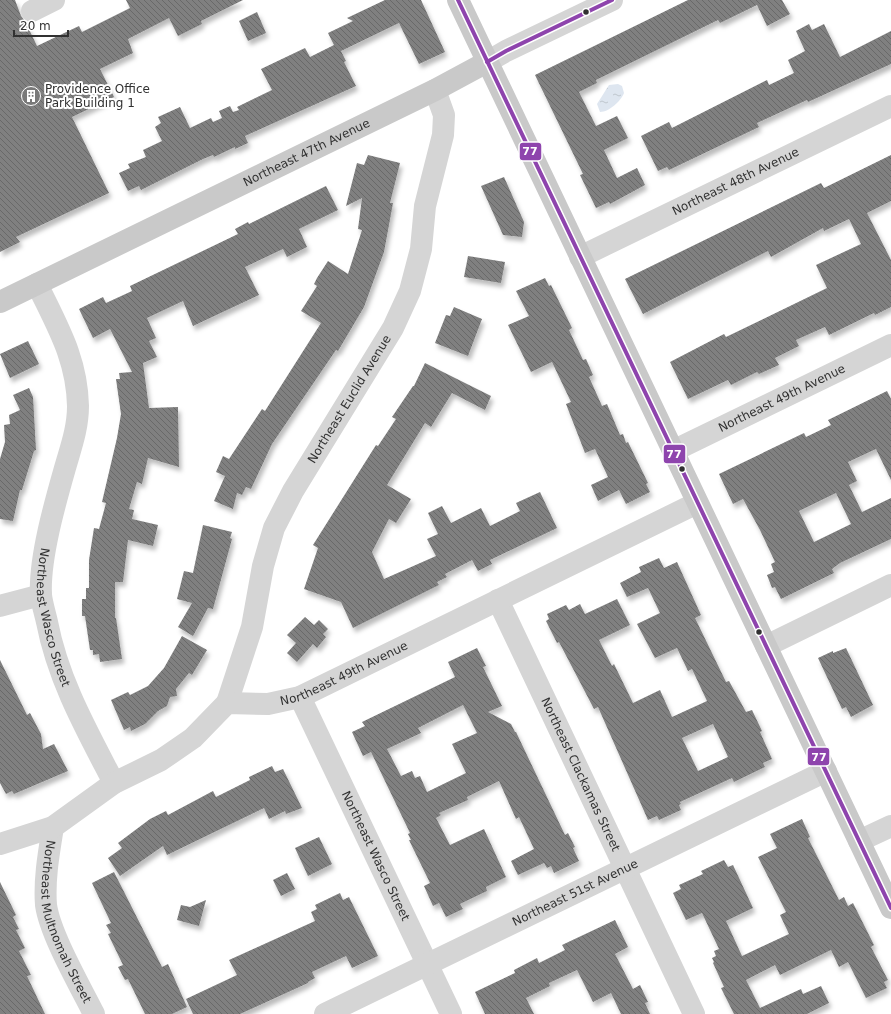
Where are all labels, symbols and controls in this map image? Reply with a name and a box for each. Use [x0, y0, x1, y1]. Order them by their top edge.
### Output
unlabelled marker [581, 7, 591, 17]
scale bar [14, 12, 68, 38]
text: 20 m [20, 19, 51, 33]
place label: Providence Office Park Building 1 [45, 82, 150, 110]
building icon: Providence Office Park Building 1 [20, 85, 42, 107]
street label: Northeast 47th Avenue [241, 116, 372, 189]
line badge: 77 [519, 142, 542, 161]
text: 77 [522, 145, 538, 158]
street label: Northeast 48th Avenue [670, 145, 801, 218]
street label: Northeast Euclid Avenue [305, 332, 394, 466]
street label: Northeast 49th Avenue [716, 361, 847, 435]
line badge: 77 [663, 444, 686, 464]
text: 77 [666, 448, 682, 461]
unlabelled marker [677, 464, 687, 474]
street label: Northeast Wasco Street [34, 547, 73, 689]
unlabelled marker [754, 627, 764, 637]
street label: Northeast 49th Avenue [279, 638, 410, 708]
street label: Northeast Clackamas Street [538, 695, 623, 854]
line badge: 77 [807, 747, 830, 766]
text: 77 [811, 751, 827, 764]
street label: Northeast Wasco Street [339, 789, 413, 923]
street label: Northeast Multnomah Street [39, 839, 94, 1006]
street label: Northeast 51st Avenue [510, 856, 640, 929]

